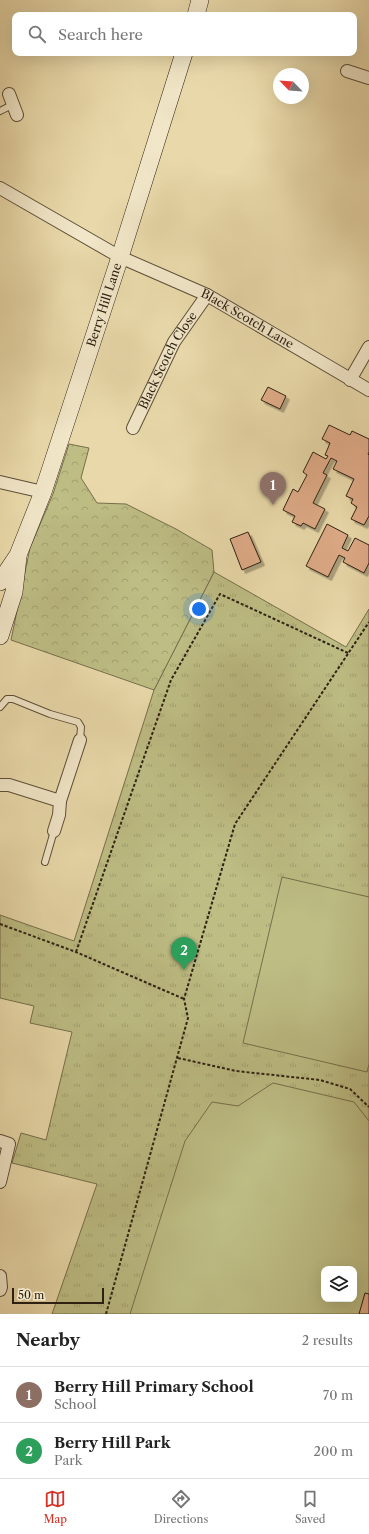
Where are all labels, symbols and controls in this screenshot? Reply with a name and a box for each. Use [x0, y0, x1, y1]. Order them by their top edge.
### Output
search box [12, 12, 357, 56]
icon: search [26, 23, 48, 45]
text: Search here [58, 25, 143, 44]
north arrow [273, 68, 309, 104]
street label: Berry Hill Lane [83, 261, 125, 349]
street label: Black Scotch Lane [199, 285, 297, 351]
street label: Black Scotch Close [135, 308, 200, 412]
pin: 1 [260, 472, 286, 505]
your location [189, 599, 209, 619]
pin: 2 [171, 937, 197, 970]
map controls [321, 1266, 357, 1302]
button: layers [321, 1266, 357, 1302]
scale bar [12, 1286, 104, 1305]
text: 50 m [18, 1288, 44, 1302]
text: Nearby [16, 1330, 80, 1350]
text: 2 results [302, 1332, 353, 1348]
text: Berry Hill Primary School [54, 1377, 254, 1396]
text: 1 [26, 1387, 32, 1403]
text: 70 m [323, 1387, 353, 1403]
text: School [54, 1396, 97, 1412]
text: Berry Hill Park [54, 1433, 171, 1452]
text: 2 [25, 1443, 33, 1459]
text: 200 m [313, 1443, 353, 1459]
text: Park [54, 1452, 82, 1468]
tab: Map [43, 1488, 67, 1526]
tab: Directions [154, 1488, 208, 1526]
tab: Saved [295, 1488, 326, 1526]

